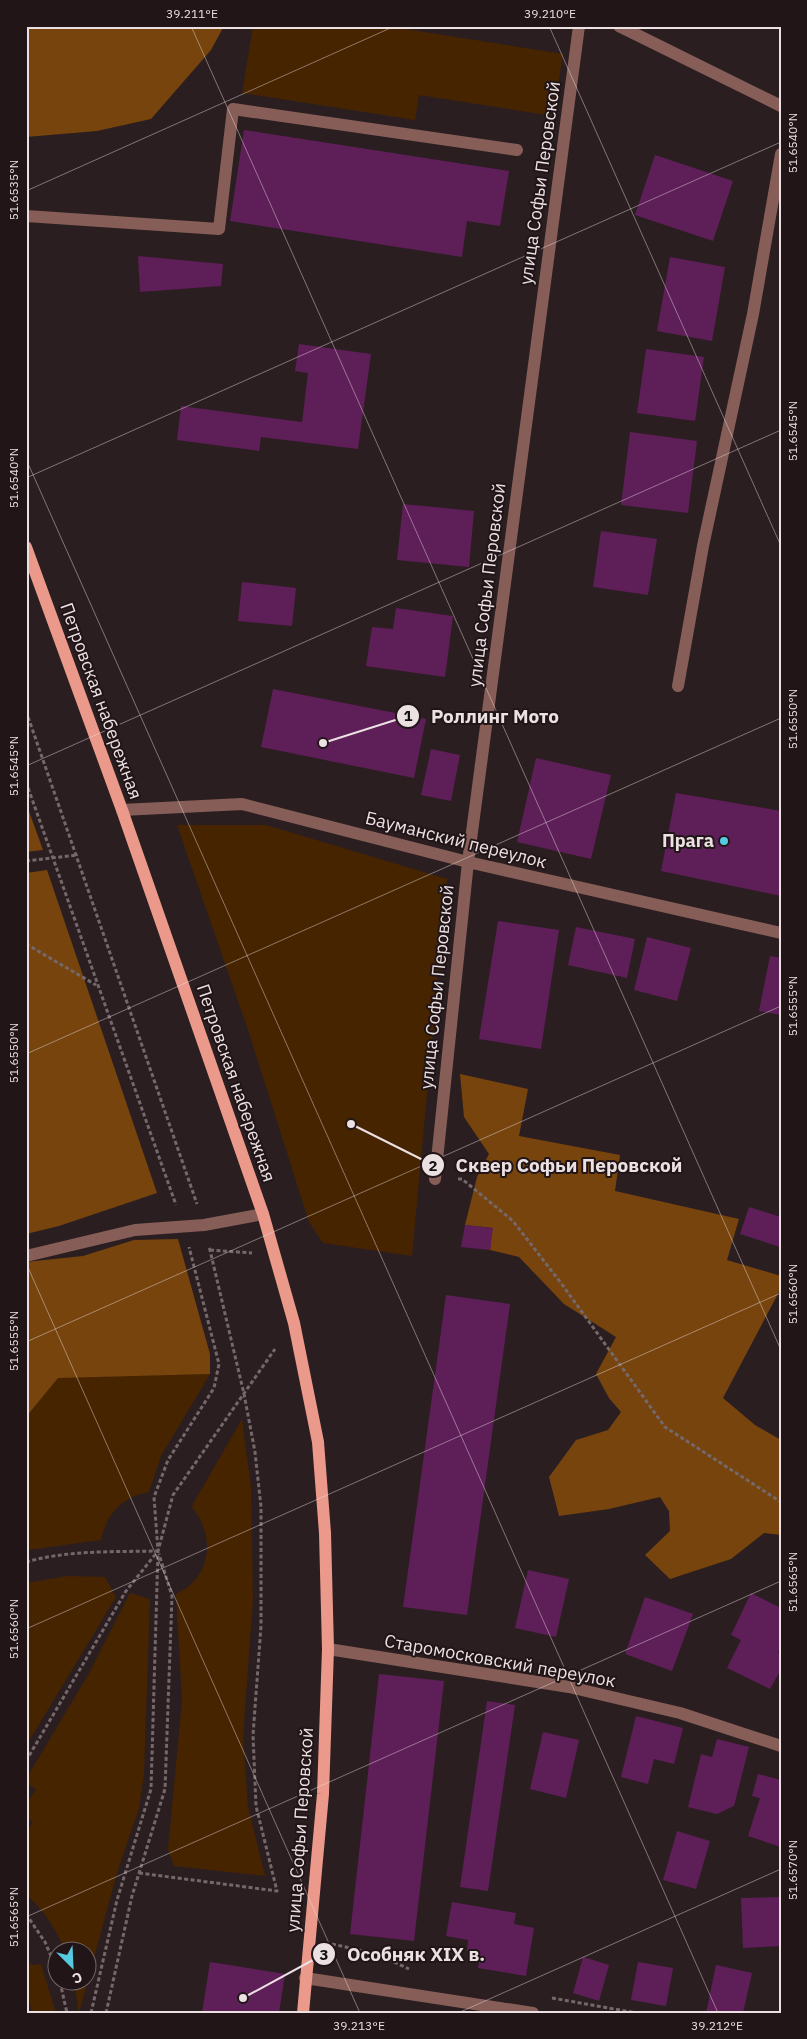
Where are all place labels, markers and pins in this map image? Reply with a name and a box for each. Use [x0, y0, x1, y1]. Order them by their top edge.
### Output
callout: Роллинг Мото [395, 699, 569, 733]
place label: Прага [662, 829, 714, 852]
marker: Прага [718, 835, 730, 847]
callout: Сквер Софьи Перовской [421, 1148, 693, 1182]
callout: Особняк XIX в. [312, 1937, 495, 1971]

